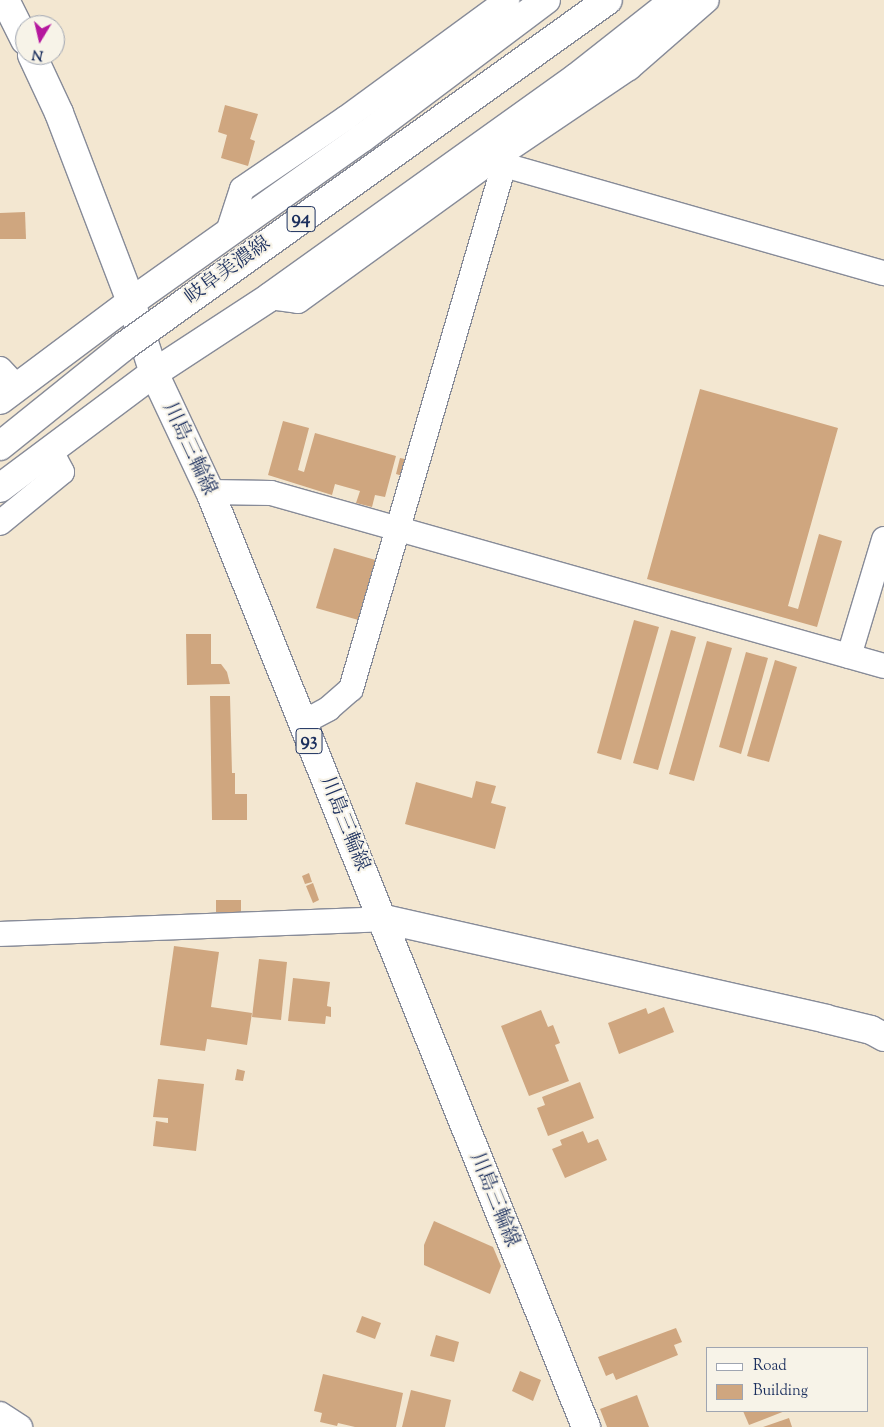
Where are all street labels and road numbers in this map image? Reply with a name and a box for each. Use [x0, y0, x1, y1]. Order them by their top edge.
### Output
road number: 94 [286, 202, 316, 235]
street label: 岐阜美濃線 [180, 232, 276, 310]
street label: 川島三輪線 [157, 399, 221, 499]
road number: 93 [295, 724, 323, 758]
street label: 川島三輪線 [314, 773, 374, 875]
street label: 川島三輪線 [464, 1149, 524, 1251]

